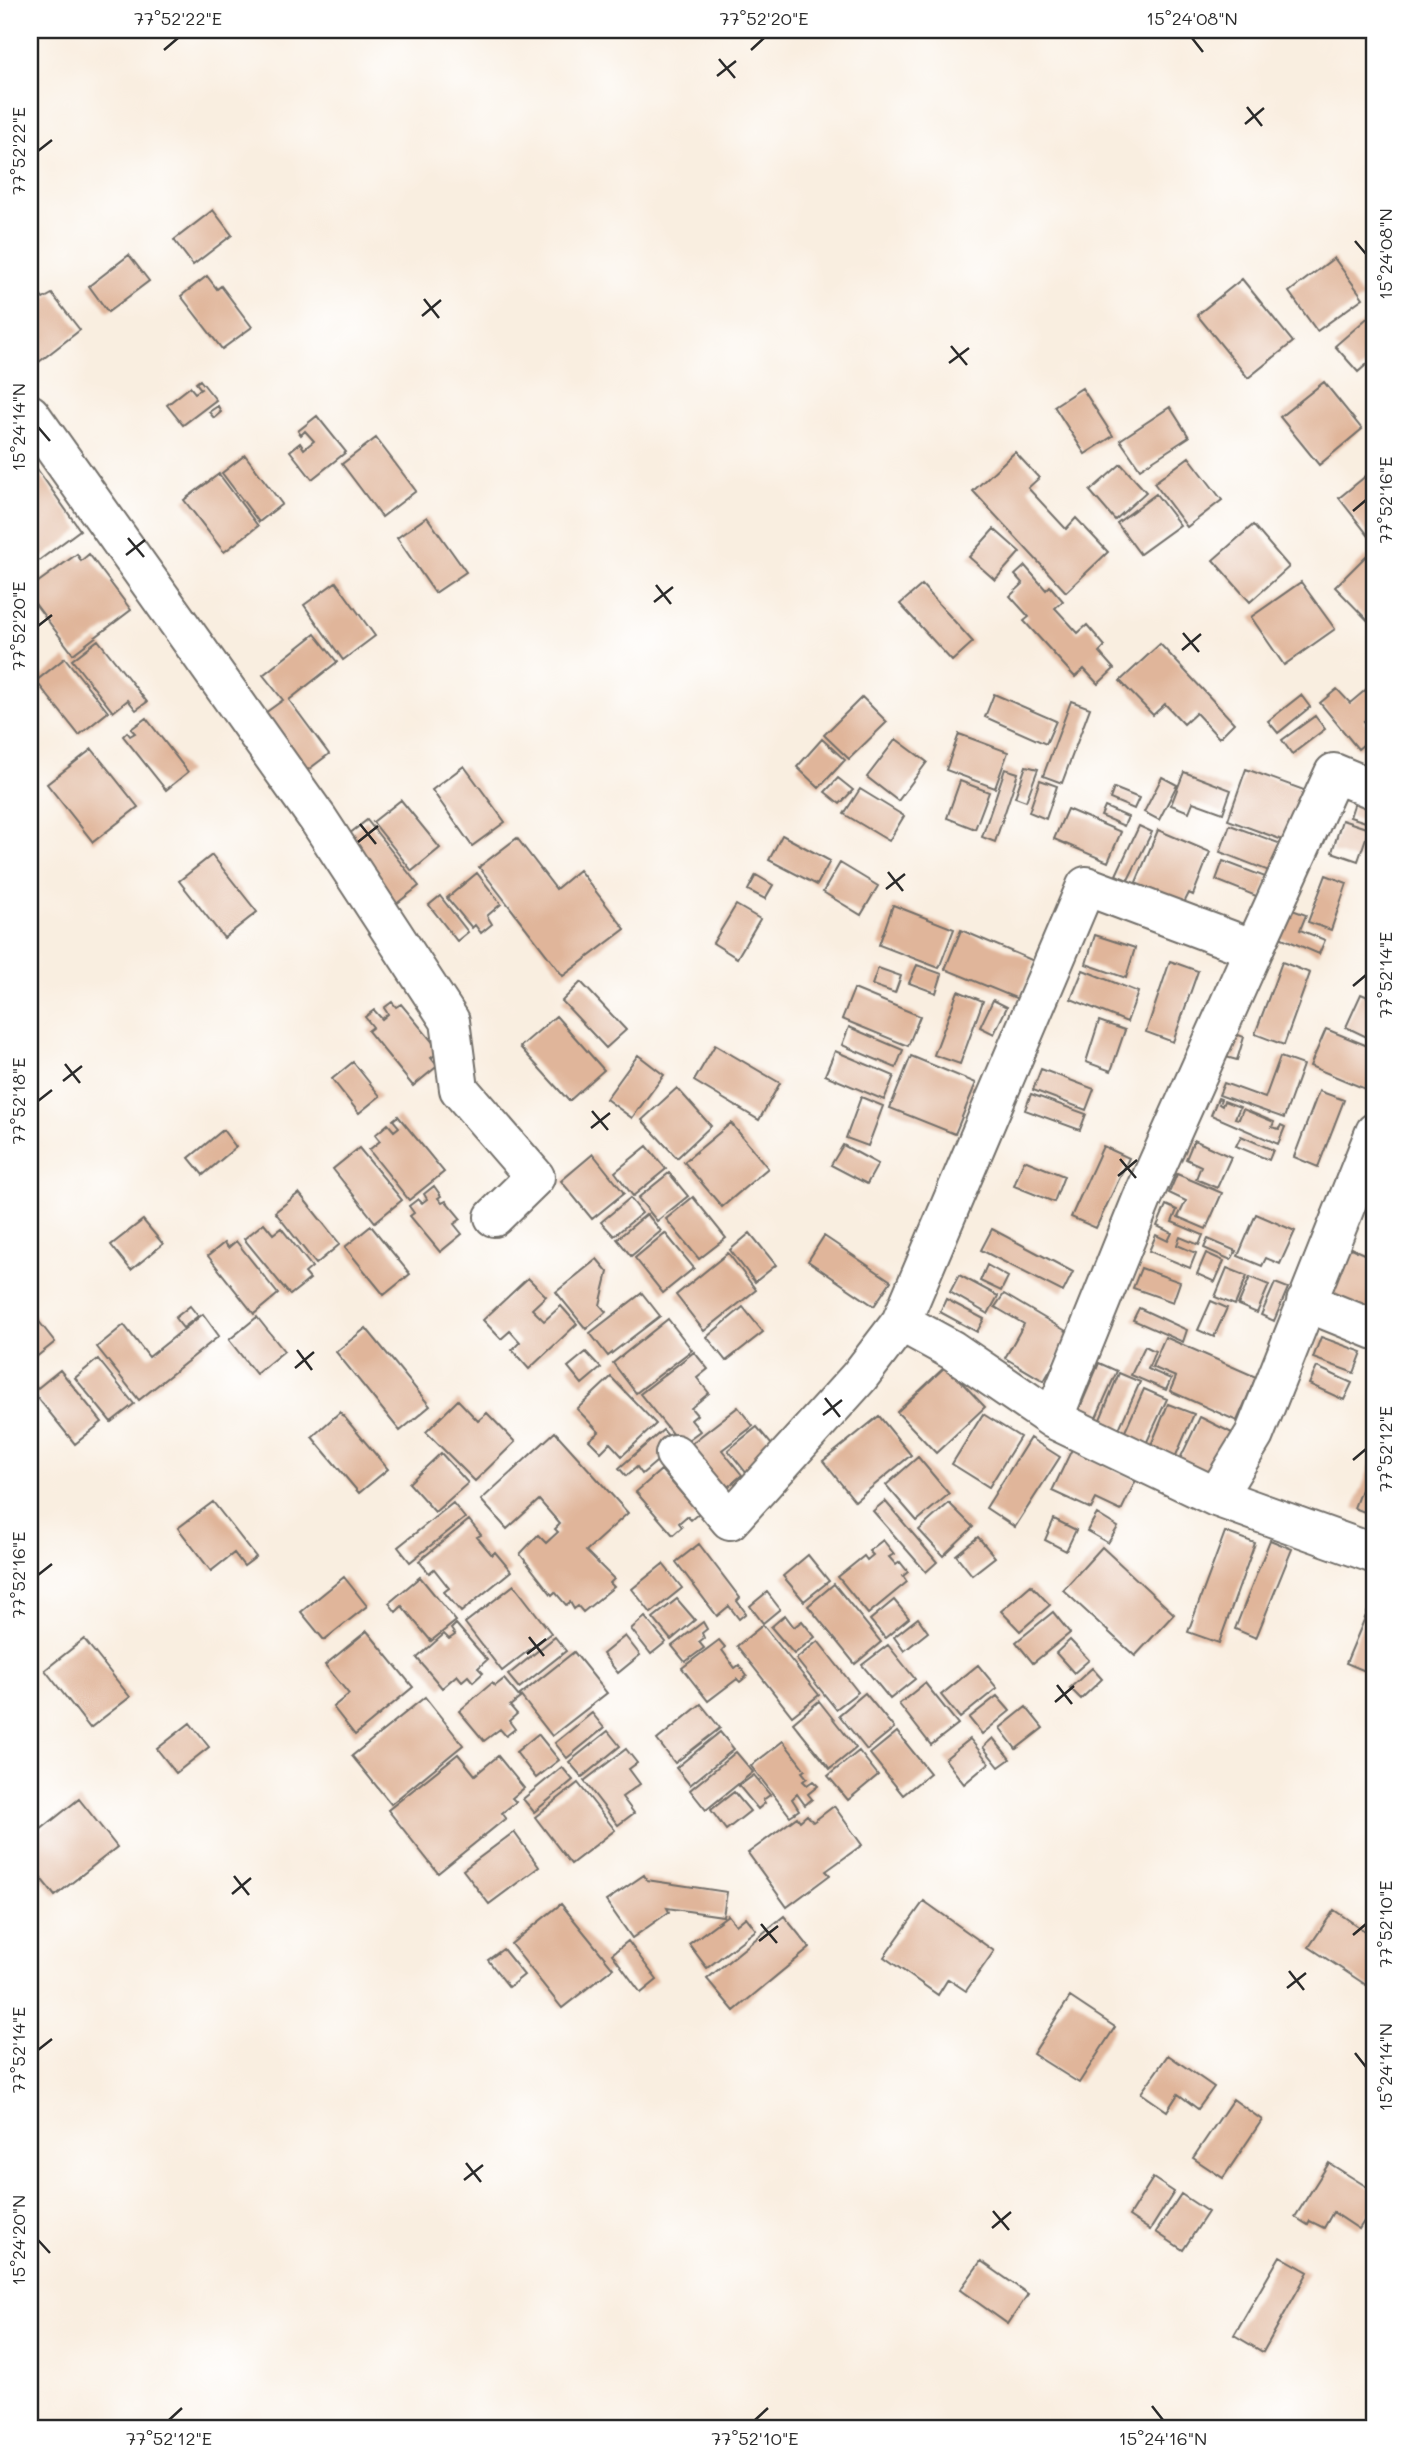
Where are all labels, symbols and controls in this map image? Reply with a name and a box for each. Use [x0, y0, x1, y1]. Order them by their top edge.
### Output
text: 77°52'22"E [134, 6, 222, 30]
text: 77°52'20"E [719, 6, 809, 30]
text: 15°24'08"N [1146, 6, 1238, 30]
text: 77°52'22"E [6, 107, 30, 195]
text: 15°24'08"N [1373, 208, 1397, 300]
text: 15°24'14"N [6, 383, 30, 471]
text: 77°52'16"E [1373, 456, 1397, 544]
text: 77°52'20"E [6, 581, 30, 671]
text: 77°52'14"E [1373, 932, 1397, 1018]
text: 77°52'18"E [6, 1057, 30, 1145]
text: 77°52'12"E [1373, 1406, 1397, 1492]
text: 77°52'16"E [6, 1531, 30, 1619]
text: 77°52'10"E [1373, 1880, 1397, 1968]
text: 77°52'14"E [6, 2007, 30, 2093]
text: 15°24'14"N [1373, 2023, 1397, 2111]
text: 15°24'20"N [6, 2195, 30, 2285]
text: 77°52'12"E [126, 2426, 212, 2450]
text: 77°52'10"E [711, 2426, 799, 2450]
text: 15°24'16"N [1119, 2426, 1207, 2450]

